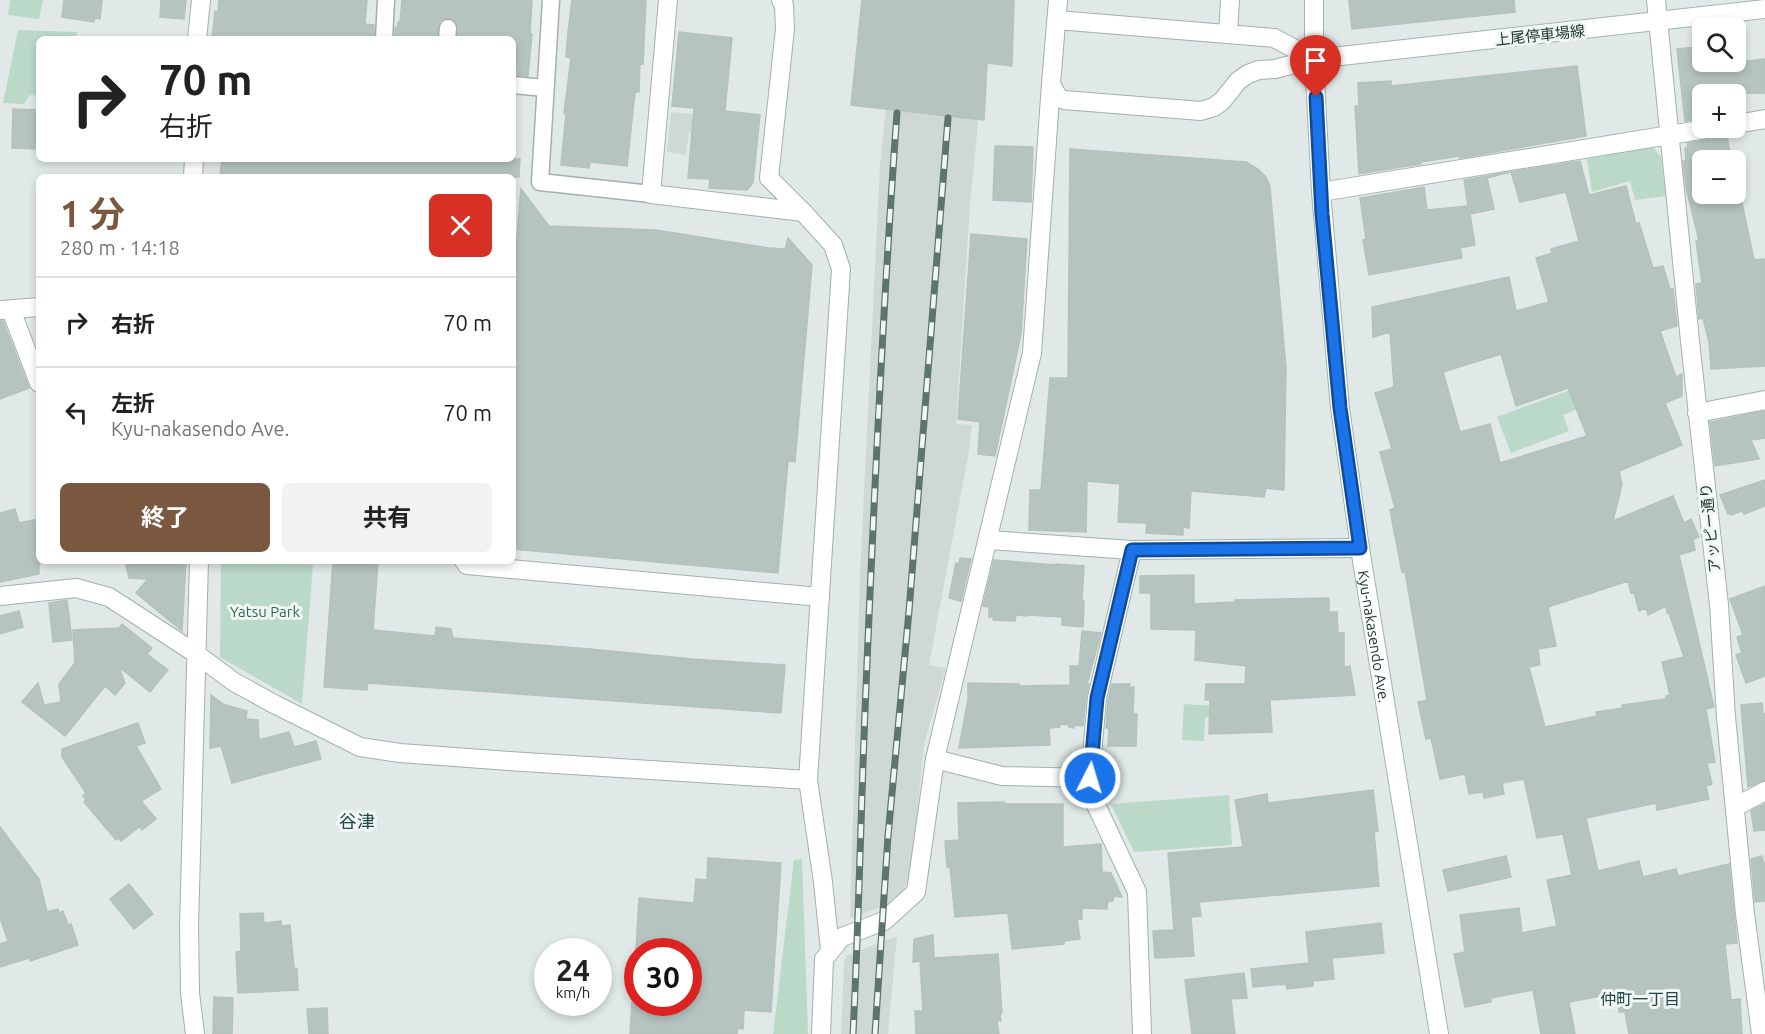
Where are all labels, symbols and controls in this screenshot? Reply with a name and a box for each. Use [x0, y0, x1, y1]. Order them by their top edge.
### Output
map controls [1692, 18, 1746, 204]
button: search [1692, 18, 1746, 72]
street label: 上尾停車場線 [1494, 22, 1586, 48]
pin [1290, 35, 1341, 97]
icon: arrive [1299, 44, 1332, 77]
text: 70 m [159, 56, 253, 103]
icon: right [60, 60, 138, 138]
button: + [1692, 84, 1746, 138]
text: 右折 [159, 111, 213, 141]
button: − [1692, 150, 1746, 204]
text: 1 分 [60, 193, 125, 234]
button: close [429, 194, 492, 257]
text: 280 m · 14:18 [60, 236, 180, 259]
icon: right [60, 306, 93, 339]
text: 70 m [443, 310, 492, 335]
text: 右折 [111, 311, 155, 336]
text: 左折 [111, 390, 155, 415]
icon: left [60, 396, 93, 429]
text: 70 m [443, 400, 492, 425]
text: Kyu-nakasendo Ave. [111, 417, 290, 440]
street label: アッピー通り [1697, 482, 1723, 574]
button: 終了 [60, 483, 270, 552]
button: 共有 [282, 483, 492, 552]
street label: Kyu-nakasendo Ave. [1355, 569, 1394, 704]
park label: Yatsu Park [230, 603, 300, 620]
position arrow [1058, 746, 1122, 810]
district label: 谷津 [339, 811, 375, 831]
speed limit sign: 30 [624, 938, 702, 1016]
text: 24 [556, 953, 590, 987]
text: km/h [556, 984, 590, 1001]
district label: 仲町一丁目 [1600, 990, 1680, 1008]

